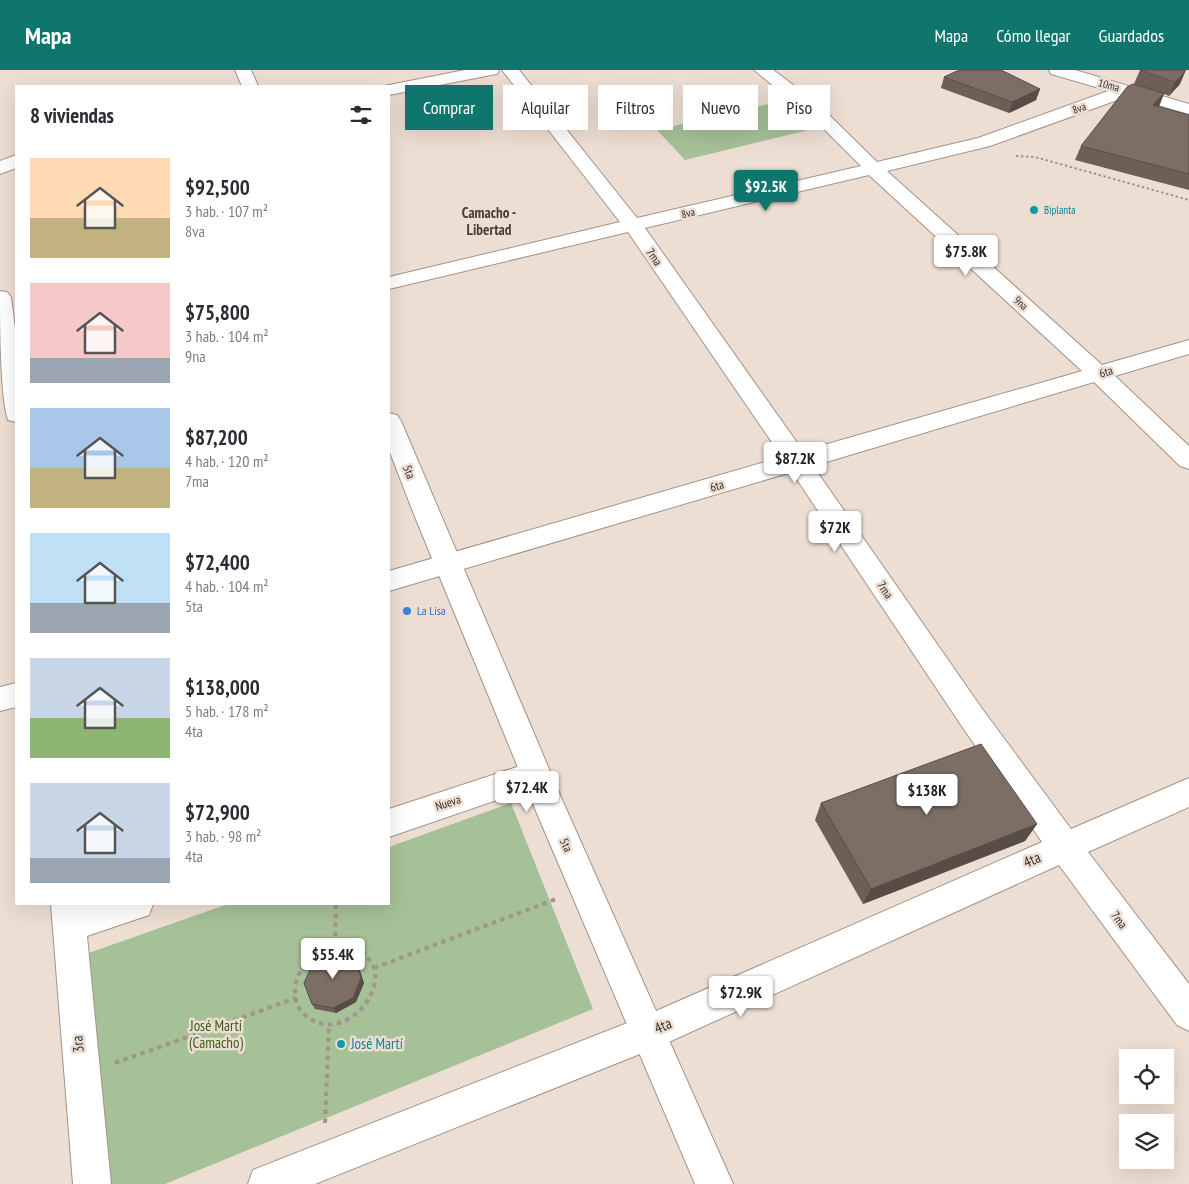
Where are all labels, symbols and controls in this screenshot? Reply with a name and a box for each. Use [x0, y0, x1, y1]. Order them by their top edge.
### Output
text: Mapa [25, 20, 72, 51]
text: Mapa [934, 24, 968, 47]
text: Cómo llegar [996, 24, 1071, 47]
text: Guardados [1099, 24, 1164, 47]
street label: 10ma [1097, 75, 1121, 95]
chip: Comprar [405, 85, 493, 130]
chip: Alquilar [503, 85, 588, 130]
chip: Filtros [598, 85, 673, 130]
chip: Nuevo [683, 85, 758, 130]
chip: Piso [768, 85, 830, 130]
street label: 8va [1070, 99, 1088, 117]
icon: filters [347, 101, 375, 129]
text: 8 viviendas [30, 102, 114, 129]
pin: $92.5K [725, 170, 807, 212]
text: $92,500 [185, 174, 250, 201]
text: $92.5K [745, 176, 787, 196]
icon: home [70, 178, 130, 238]
text: 3 hab. · 107 m² [185, 201, 268, 221]
district label: Camacho - Libertad [462, 203, 516, 239]
place label: Biplanta [1044, 203, 1076, 217]
marker: Biplanta [1028, 204, 1040, 216]
street label: 8va [680, 205, 696, 221]
text: 8va [185, 221, 205, 241]
pin: $75.8K [925, 234, 1007, 277]
text: $75.8K [945, 241, 987, 261]
street label: 7ma [643, 245, 666, 268]
street label: 9na [1011, 293, 1031, 313]
text: $75,800 [185, 299, 250, 326]
icon: home [70, 303, 130, 363]
text: 3 hab. · 104 m² [185, 326, 269, 346]
text: 9na [185, 346, 206, 366]
street label: 6ta [1097, 362, 1115, 381]
text: $87,200 [185, 424, 248, 451]
icon: home [70, 428, 130, 488]
pin: $87.2K [754, 442, 836, 484]
text: $87.2K [775, 448, 815, 468]
text: 4 hab. · 120 m² [185, 451, 269, 471]
street label: 5ta [400, 463, 419, 481]
text: 7ma [185, 471, 209, 491]
street label: 6ta [708, 476, 726, 495]
pin: $72K [805, 510, 865, 553]
text: $72K [819, 517, 851, 537]
text: $72,400 [185, 549, 250, 576]
icon: home [70, 553, 130, 613]
text: 4 hab. · 104 m² [185, 576, 269, 596]
street label: 7ma [874, 578, 897, 601]
text: 5ta [185, 596, 203, 616]
place label: La Lisa [417, 603, 446, 618]
marker: La Lisa [401, 605, 413, 617]
text: $138,000 [185, 674, 260, 701]
icon: home [70, 678, 130, 738]
text: 5 hab. · 178 m² [185, 701, 269, 721]
text: 4ta [185, 721, 203, 741]
pin: $72.4K [486, 770, 568, 813]
pin: $138K [892, 774, 962, 816]
text: $72.4K [506, 777, 548, 797]
text: $138K [908, 780, 946, 800]
street label: Nueva [433, 791, 463, 814]
text: $72,900 [185, 799, 250, 826]
icon: home [70, 803, 130, 863]
text: 3 hab. · 98 m² [185, 826, 261, 846]
street label: 5ta [557, 836, 576, 854]
text: 4ta [185, 846, 203, 866]
street label: 4ta [1020, 847, 1043, 872]
street label: 7ma [1108, 908, 1131, 931]
pin: $55.4K [292, 938, 374, 980]
text: $55.4K [312, 944, 354, 964]
pin: $72.9K [700, 976, 782, 1018]
text: $72.9K [720, 982, 762, 1002]
street label: 4ta [651, 1013, 674, 1038]
park label: José Martí (Camacho) [189, 1016, 243, 1052]
place label: José Martí [350, 1034, 404, 1053]
street label: 3ra [67, 1035, 88, 1053]
marker: José Martí [335, 1038, 347, 1050]
map controls [1119, 1049, 1174, 1169]
button: locate [1119, 1049, 1174, 1104]
button: layers [1119, 1114, 1174, 1169]

